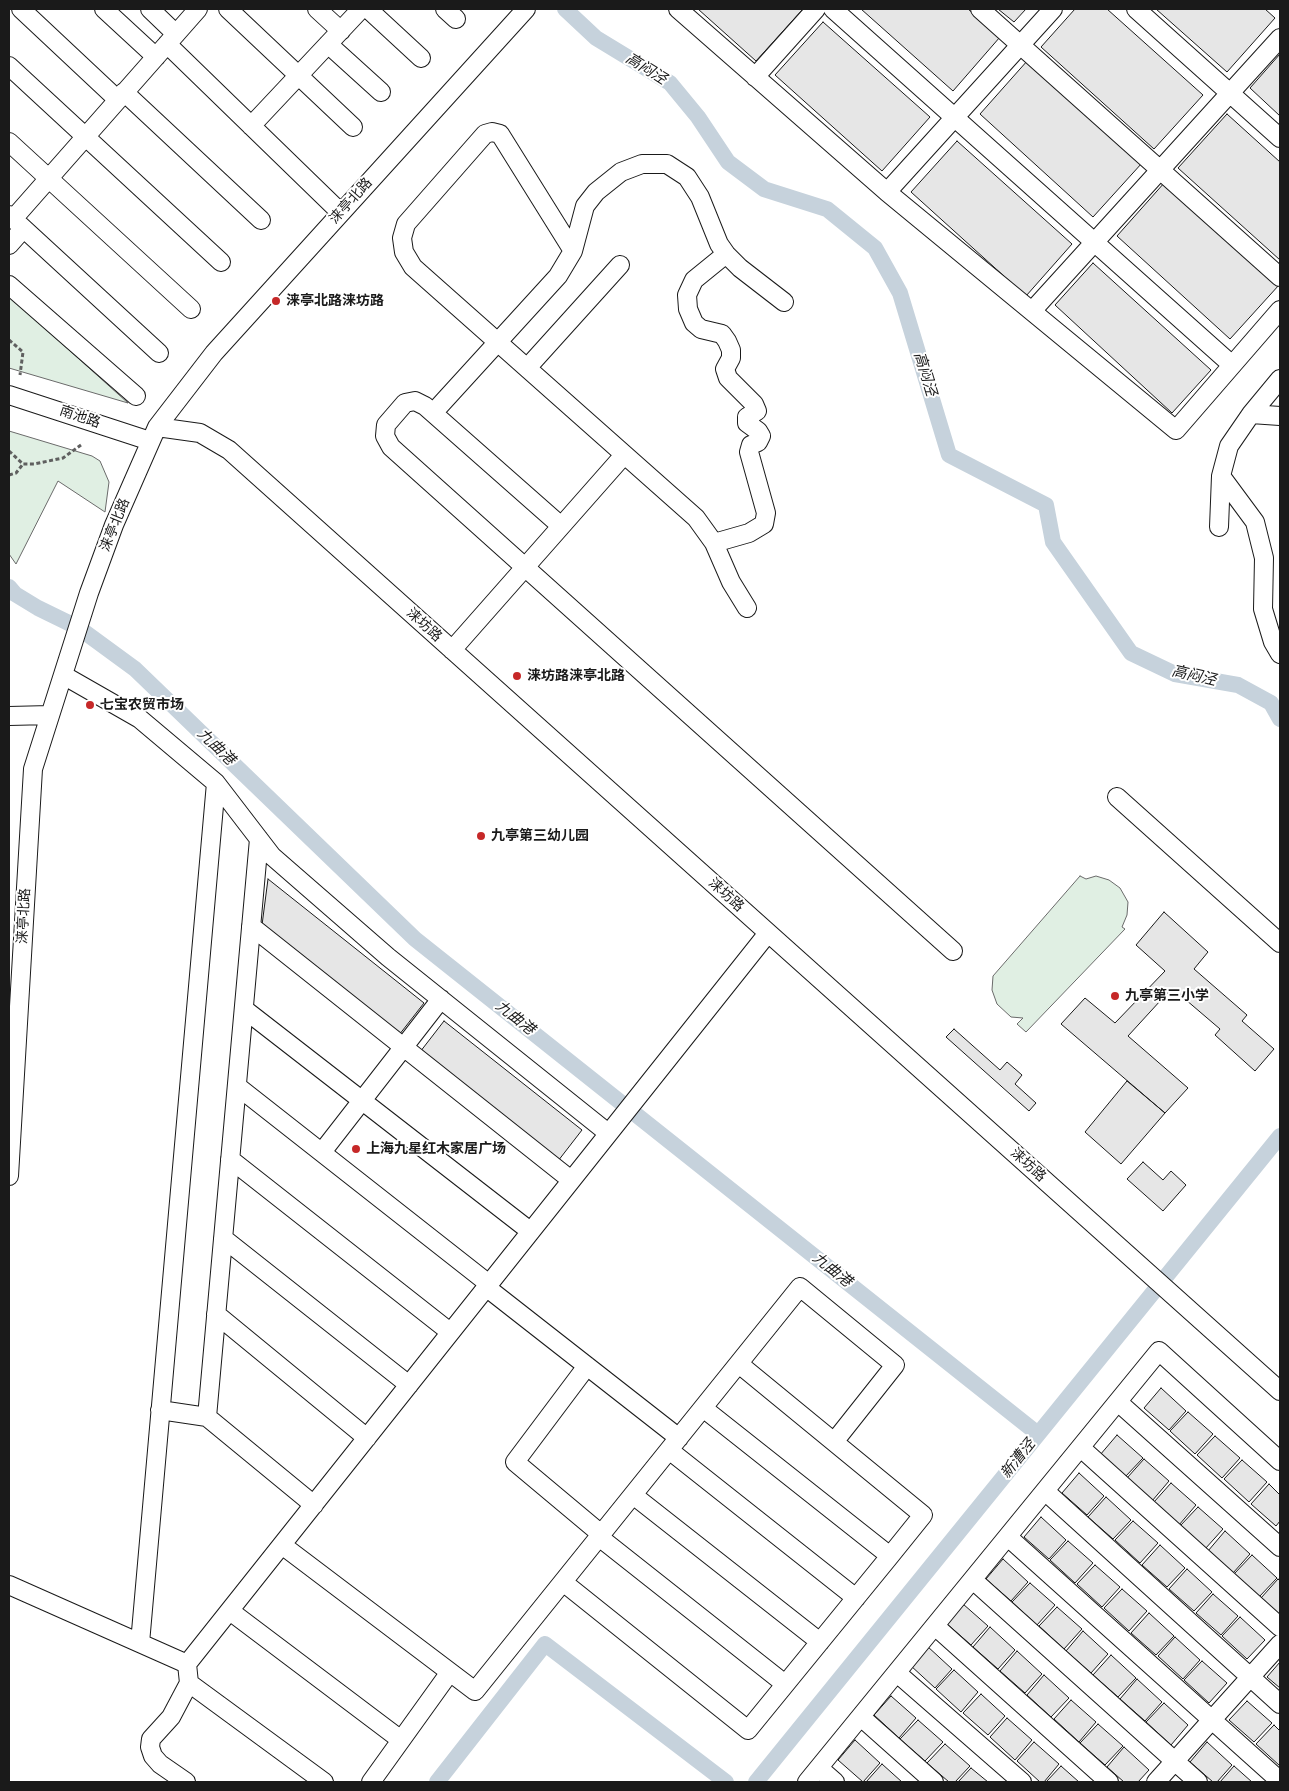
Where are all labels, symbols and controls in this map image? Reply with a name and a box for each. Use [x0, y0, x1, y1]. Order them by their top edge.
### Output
water label: 高闷泾 [622, 49, 670, 89]
street label: 涞亭北路 [326, 175, 376, 227]
place label: 涞亭北路涞坊路 [286, 293, 384, 309]
marker: 涞亭北路涞坊路 [270, 295, 282, 307]
water label: 高闷泾 [910, 350, 940, 398]
street label: 南池路 [57, 402, 103, 432]
street label: 涞亭北路 [97, 496, 133, 554]
street label: 涞坊路 [403, 605, 445, 645]
water label: 高闷泾 [1170, 662, 1218, 690]
place label: 涞坊路涞亭北路 [527, 668, 625, 684]
marker: 涞坊路涞亭北路 [511, 670, 523, 682]
place label: 七宝农贸市场 [100, 697, 184, 713]
marker: 七宝农贸市场 [84, 699, 96, 711]
water label: 九曲港 [194, 725, 238, 769]
place label: 九亭第三幼儿园 [491, 828, 589, 844]
marker: 九亭第三幼儿园 [475, 830, 487, 842]
street label: 涞坊路 [705, 875, 747, 915]
street label: 涞亭北路 [14, 888, 34, 944]
place label: 九亭第三小学 [1125, 988, 1209, 1004]
marker: 九亭第三小学 [1109, 990, 1121, 1002]
water label: 九曲港 [492, 997, 538, 1039]
place label: 上海九星红木家居广场 [366, 1141, 506, 1157]
marker: 上海九星红木家居广场 [350, 1143, 362, 1155]
street label: 涞坊路 [1007, 1145, 1049, 1185]
water label: 九曲港 [809, 1249, 855, 1291]
water label: 新漕泾 [997, 1436, 1039, 1482]

